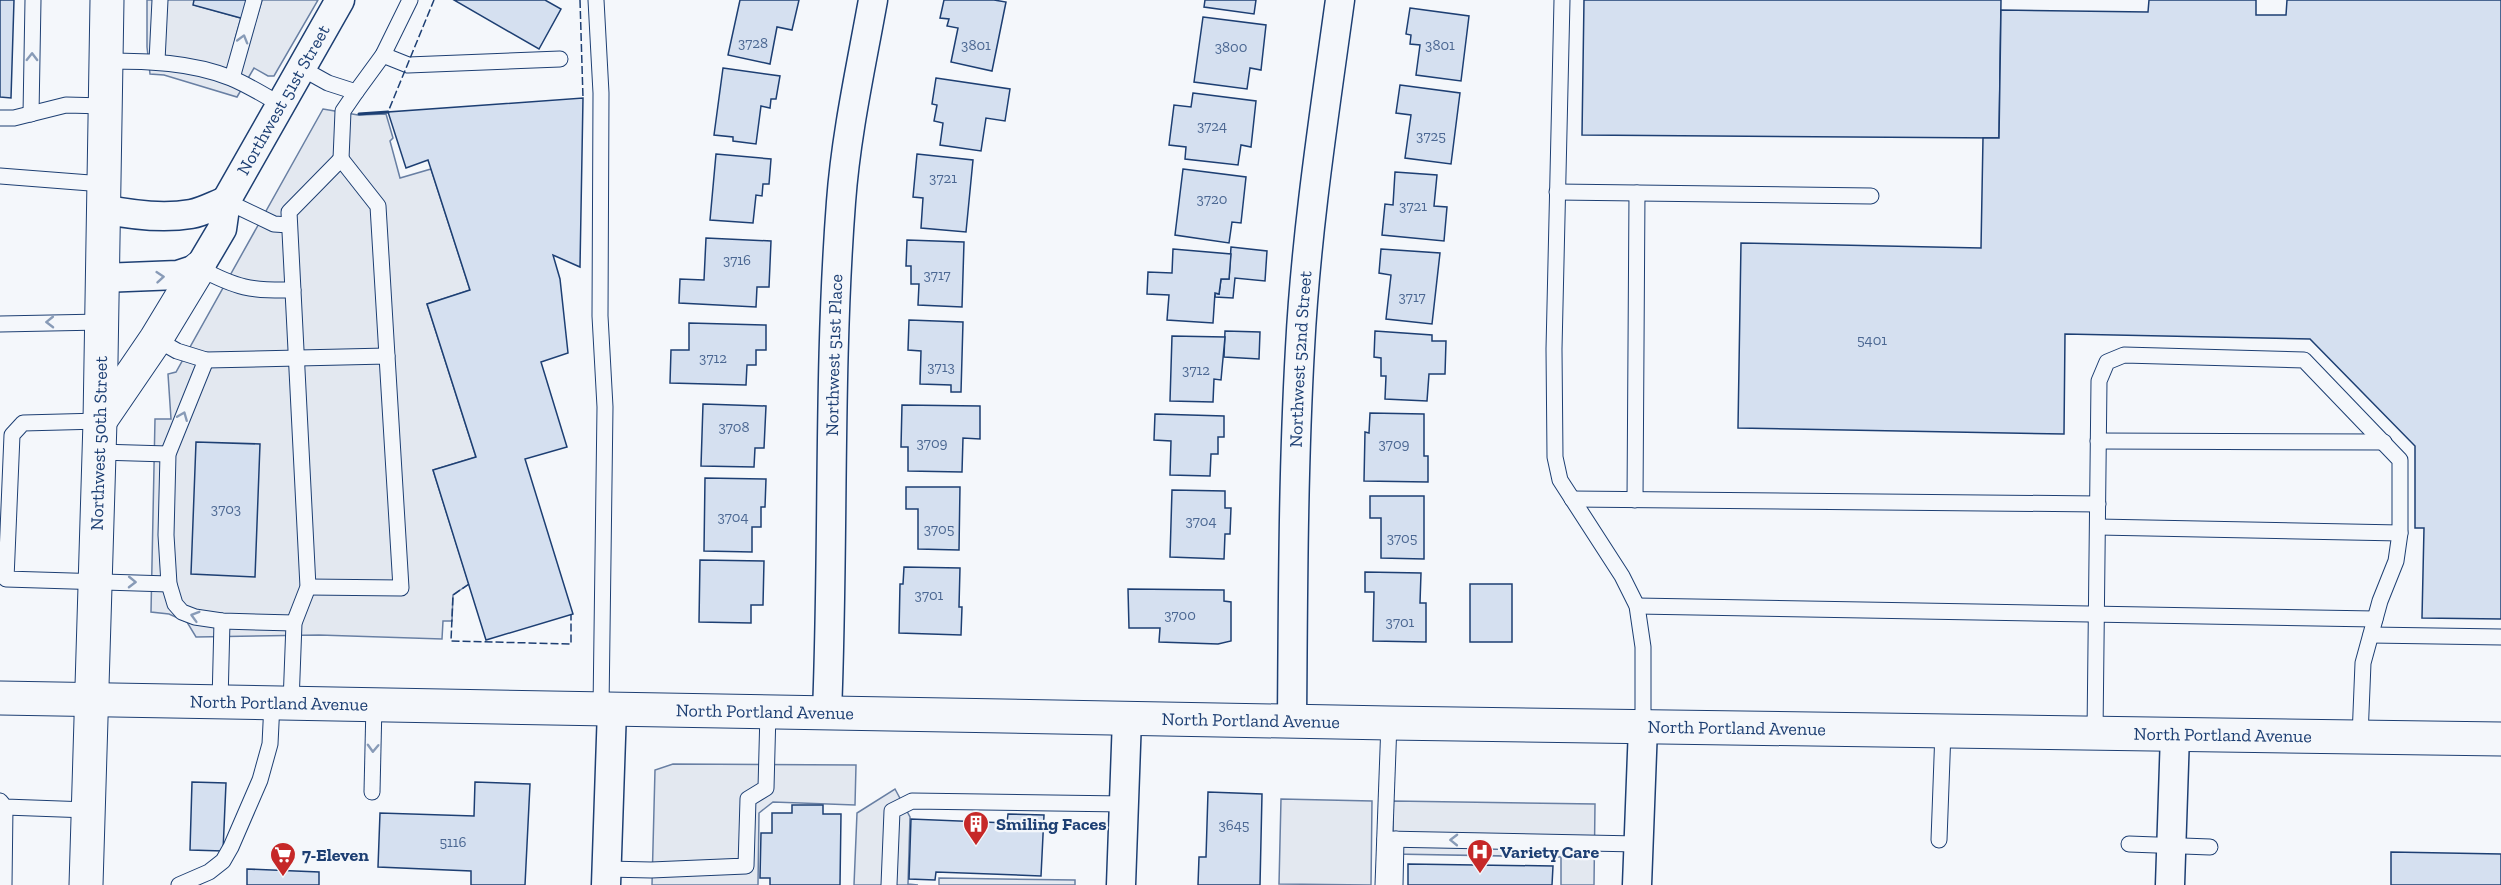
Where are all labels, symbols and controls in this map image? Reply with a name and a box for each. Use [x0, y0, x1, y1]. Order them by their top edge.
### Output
street label: Northwest 51st Street [232, 21, 335, 179]
one-way arrow [236, 34, 248, 45]
house number: 3728 [738, 34, 768, 52]
house number: 3801 [961, 36, 991, 54]
house number: 3801 [1425, 36, 1455, 54]
house number: 3800 [1215, 38, 1247, 56]
one-way arrow [26, 52, 38, 61]
house number: 3724 [1197, 117, 1227, 135]
house number: 3725 [1416, 127, 1446, 145]
house number: 3721 [929, 169, 957, 187]
house number: 3720 [1197, 190, 1227, 208]
house number: 3721 [1399, 197, 1427, 215]
house number: 3716 [723, 251, 751, 269]
house number: 3717 [924, 266, 951, 284]
street label: Northwest 52nd Street [1285, 269, 1317, 448]
one-way arrow [156, 271, 165, 284]
street label: Northwest 51st Place [821, 273, 848, 436]
house number: 3717 [1399, 288, 1426, 306]
one-way arrow [46, 316, 55, 328]
house number: 5401 [1857, 331, 1887, 349]
house number: 3712 [699, 349, 727, 367]
street label: Northwest 50th Street [86, 355, 112, 531]
house number: 3713 [927, 358, 955, 376]
house number: 3712 [1182, 361, 1210, 379]
one-way arrow [176, 411, 188, 422]
house number: 3708 [718, 418, 750, 436]
house number: 3709 [916, 434, 948, 452]
house number: 3709 [1378, 435, 1410, 453]
house number: 3703 [211, 500, 241, 518]
house number: 3704 [717, 508, 749, 526]
house number: 3704 [1185, 512, 1217, 530]
house number: 3705 [924, 520, 955, 538]
house number: 3705 [1387, 529, 1418, 547]
one-way arrow [128, 576, 137, 589]
house number: 3701 [915, 586, 944, 604]
house number: 3700 [1164, 606, 1196, 624]
one-way arrow [190, 611, 201, 623]
house number: 3701 [1386, 613, 1415, 631]
street label: North Portland Avenue [190, 690, 368, 716]
street label: North Portland Avenue [676, 699, 854, 724]
street label: North Portland Avenue [1162, 708, 1340, 733]
street label: North Portland Avenue [1648, 716, 1826, 740]
street label: North Portland Avenue [2133, 723, 2312, 747]
one-way arrow [367, 744, 379, 753]
building icon: Smiling Faces [961, 809, 991, 847]
place label: Smiling Faces [996, 813, 1107, 835]
house number: 3645 [1218, 816, 1250, 834]
house number: 5116 [439, 833, 467, 851]
one-way arrow [1449, 834, 1458, 847]
hospital icon: Variety Care [1465, 837, 1495, 875]
supermarket icon: 7-Eleven [268, 840, 298, 878]
place label: Variety Care [1500, 841, 1599, 863]
place label: 7-Eleven [302, 844, 369, 866]

